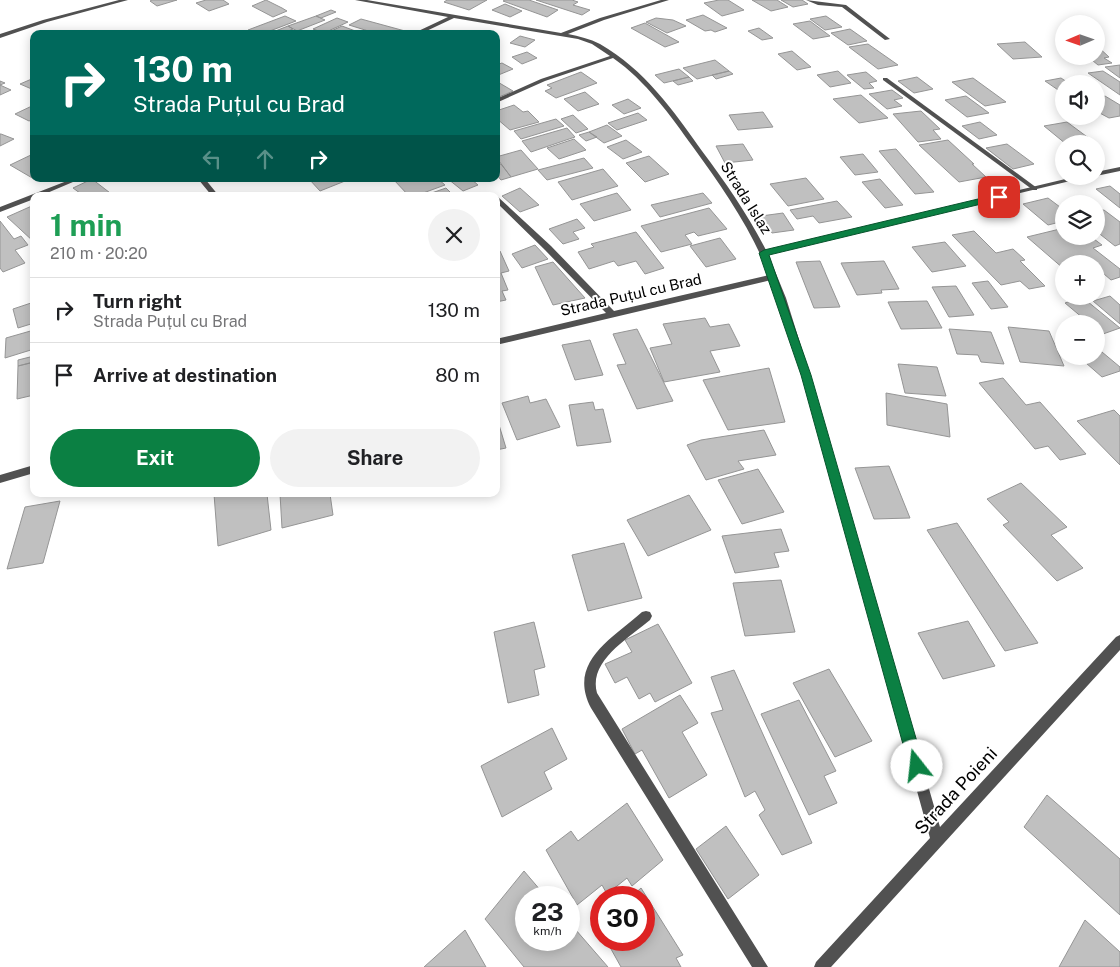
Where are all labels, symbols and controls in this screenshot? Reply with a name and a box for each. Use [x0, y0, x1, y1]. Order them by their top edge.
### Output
north arrow [1055, 15, 1105, 65]
map controls [1055, 15, 1105, 365]
text: 130 m [133, 49, 233, 90]
icon: right [50, 50, 115, 115]
button: sound [1055, 75, 1105, 125]
text: Strada Puțul cu Brad [133, 91, 345, 117]
button: search [1055, 135, 1105, 185]
icon: left [198, 145, 226, 173]
icon: ahead [251, 145, 279, 173]
icon: right [304, 145, 332, 173]
street label: Strada Islaz [717, 158, 775, 237]
pin [978, 176, 1020, 218]
icon: arrive [985, 183, 1013, 211]
button: layers [1055, 195, 1105, 245]
text: 1 min [50, 207, 122, 243]
button: close [428, 209, 480, 261]
text: 210 m · 20:20 [50, 244, 148, 263]
button: + [1055, 255, 1105, 305]
street label: Strada Puțul cu Brad [559, 270, 703, 319]
text: Turn right [93, 290, 182, 312]
icon: right [50, 296, 78, 324]
text: 130 m [428, 299, 480, 321]
text: Strada Puțul cu Brad [93, 312, 247, 331]
button: − [1055, 315, 1105, 365]
icon: arrive [50, 361, 78, 389]
text: Arrive at destination [93, 364, 277, 386]
text: 80 m [435, 364, 480, 386]
button: Exit [50, 429, 260, 487]
button: Share [270, 429, 480, 487]
position arrow [890, 739, 942, 791]
street label: Strada Poieni [910, 743, 1001, 839]
speed limit sign: 30 [590, 886, 655, 951]
text: 23 [531, 897, 564, 927]
text: km/h [533, 924, 562, 938]

